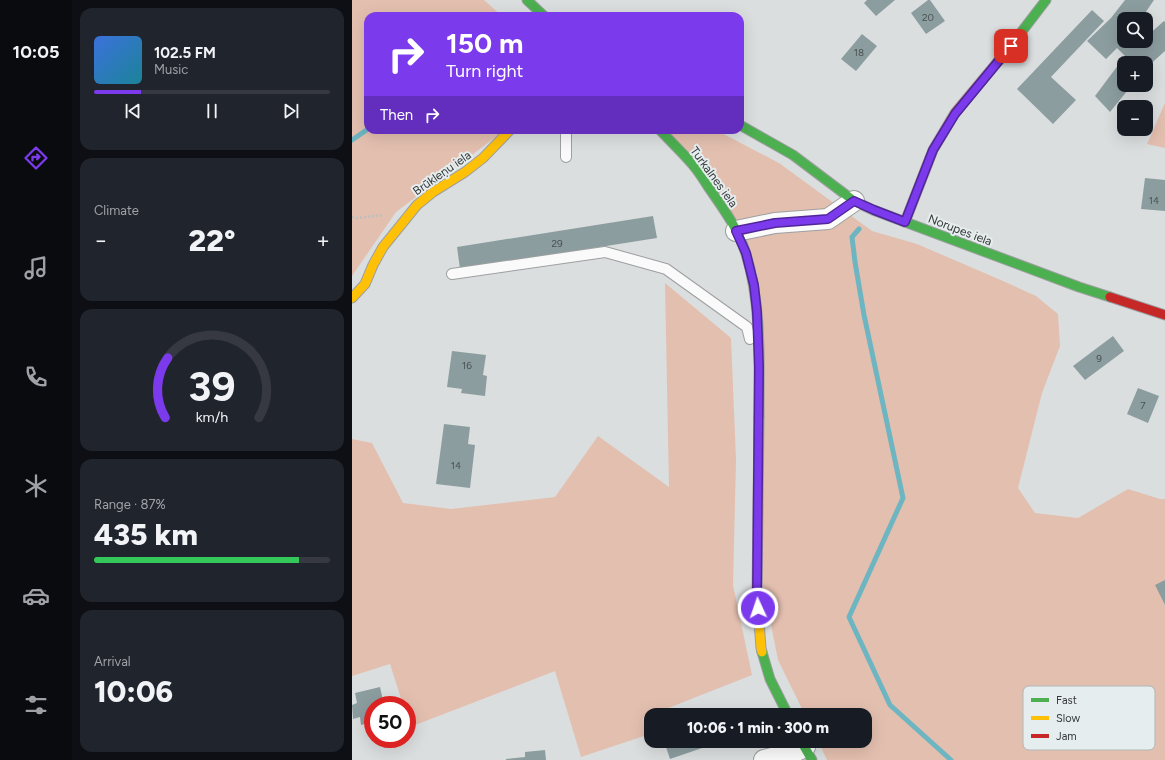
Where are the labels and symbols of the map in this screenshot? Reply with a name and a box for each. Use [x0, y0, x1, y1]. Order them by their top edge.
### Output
house number: 20 [922, 11, 934, 24]
pin [994, 29, 1028, 63]
house number: 18 [854, 46, 864, 59]
street label: Turkalnes iela [687, 144, 741, 210]
street label: Brūkleņu iela [410, 148, 474, 198]
house number: 14 [1149, 194, 1159, 207]
street label: Norupes iela [926, 211, 994, 249]
house number: 29 [551, 237, 563, 250]
house number: 9 [1096, 352, 1102, 365]
house number: 16 [462, 359, 472, 372]
house number: 7 [1140, 399, 1146, 412]
house number: 14 [451, 459, 461, 472]
position arrow [737, 587, 779, 629]
legend [1023, 686, 1155, 750]
text: Fast [1056, 694, 1077, 707]
speed limit sign: 50 [364, 696, 416, 748]
text: Slow [1056, 712, 1080, 725]
text: Jam [1056, 730, 1077, 743]

